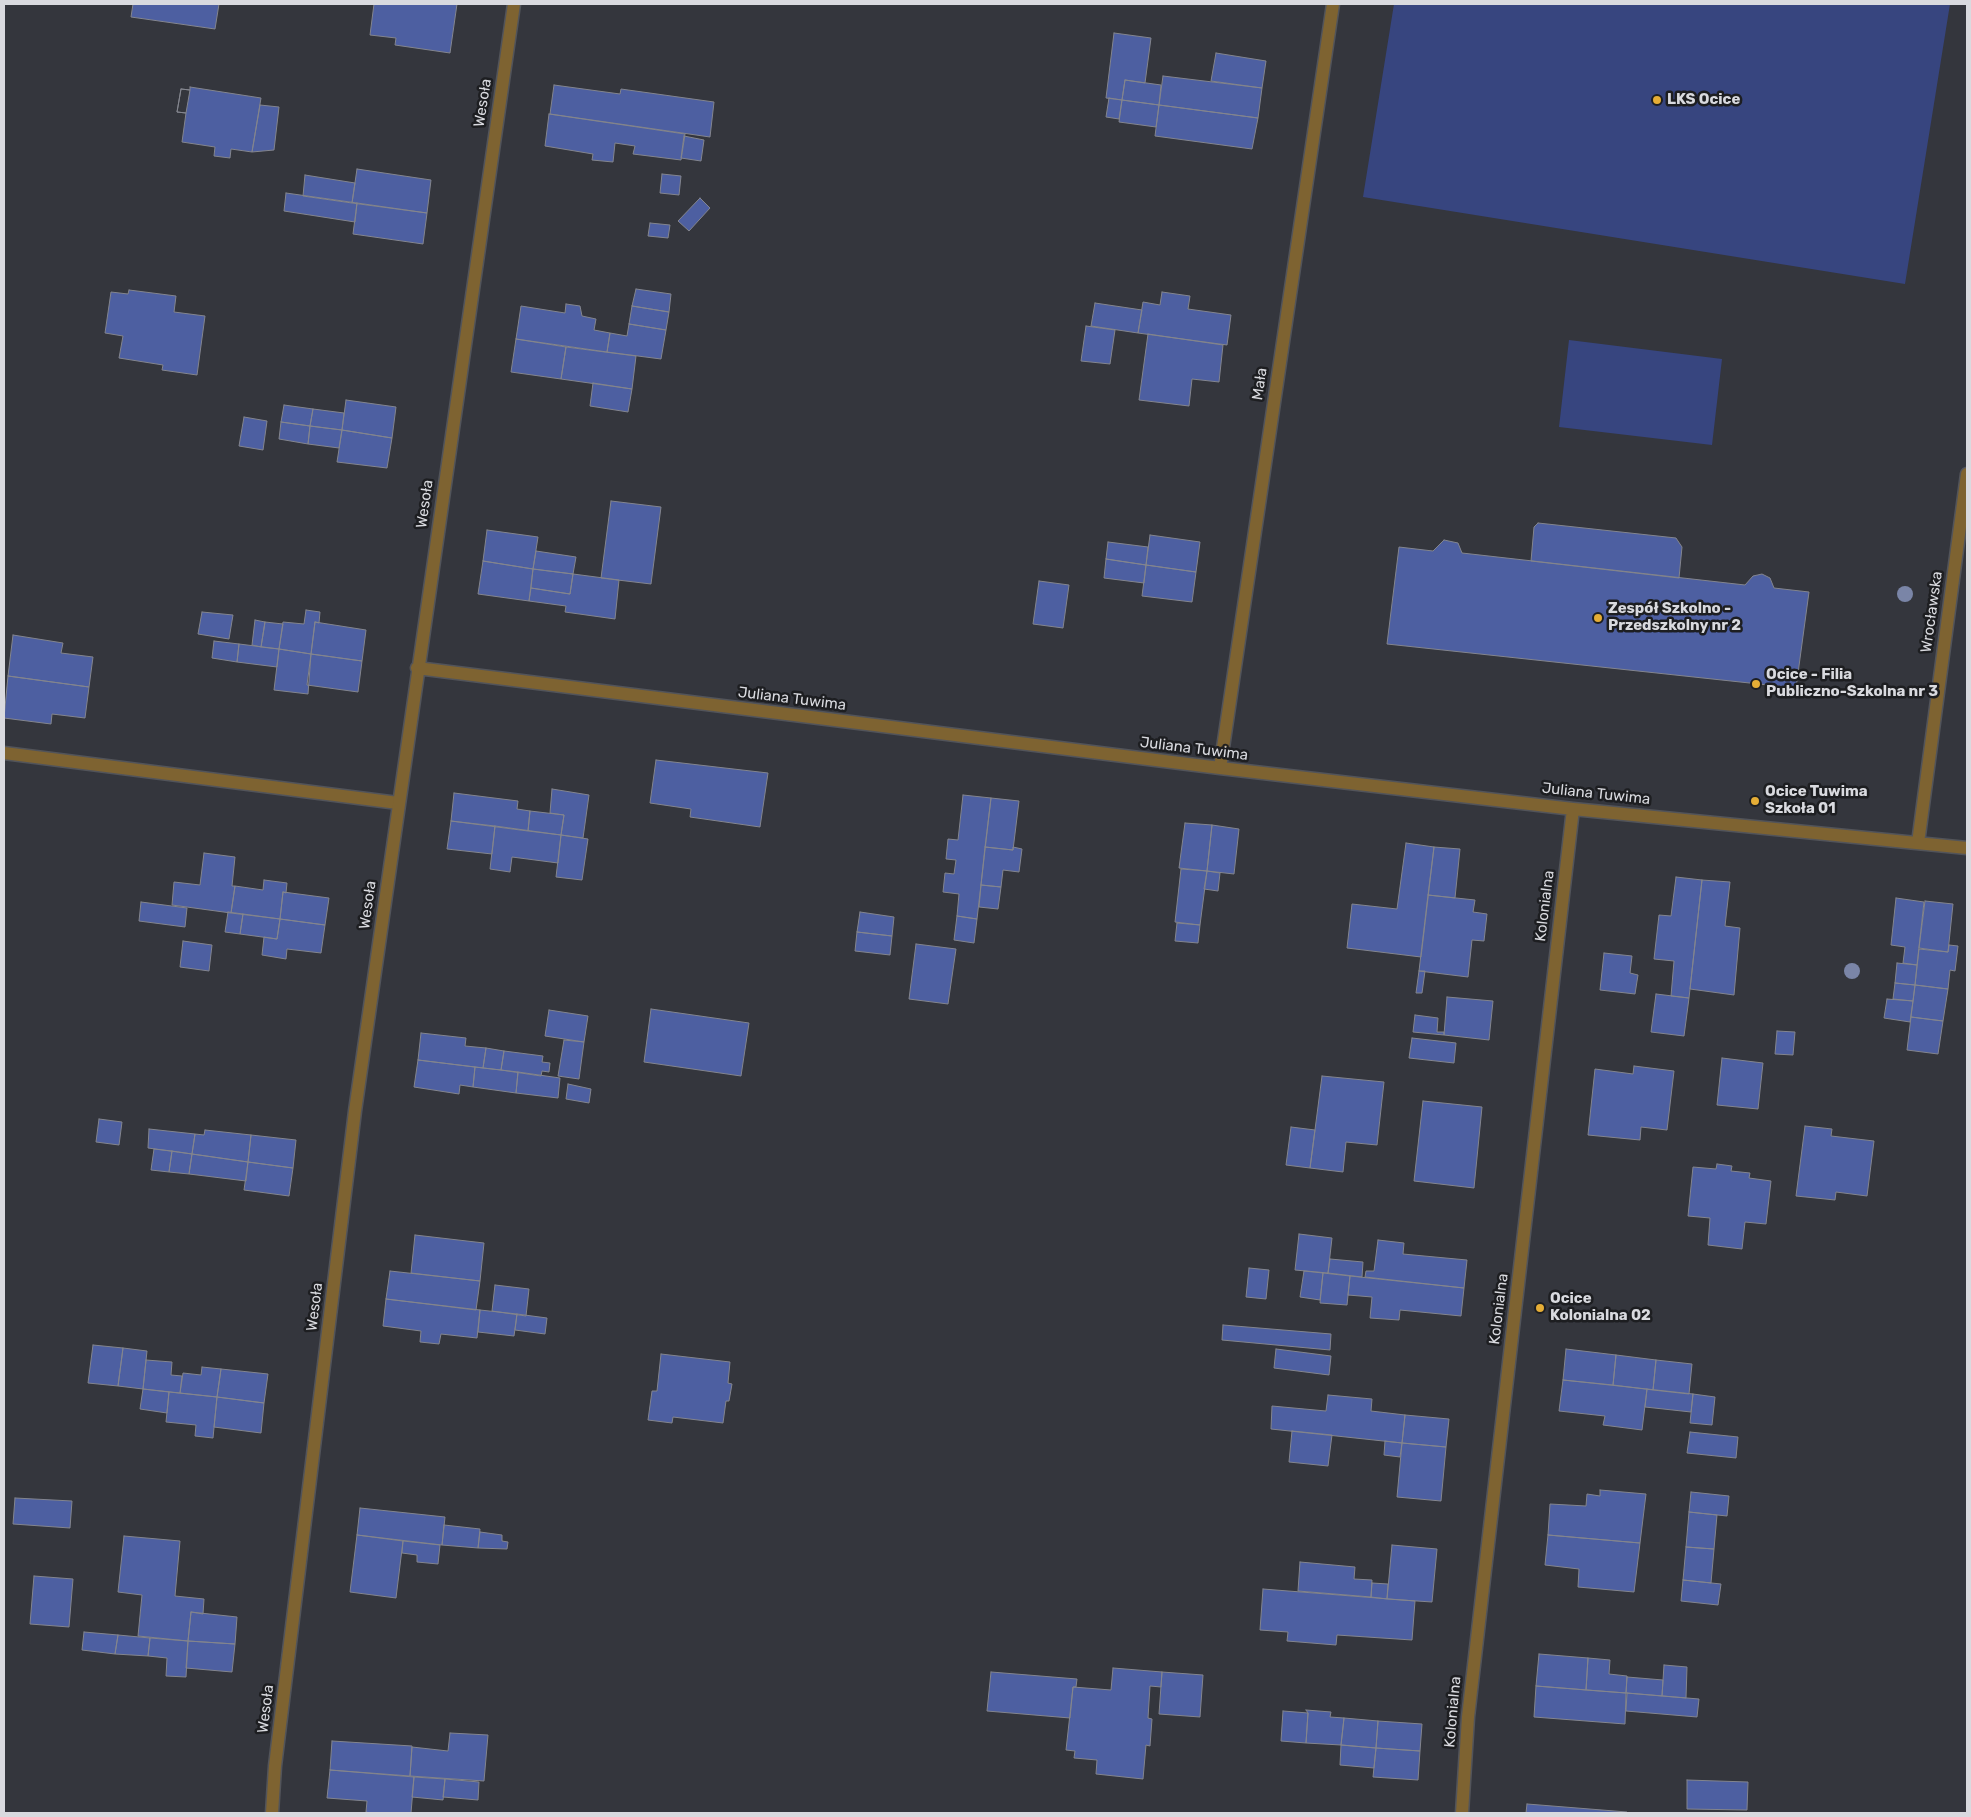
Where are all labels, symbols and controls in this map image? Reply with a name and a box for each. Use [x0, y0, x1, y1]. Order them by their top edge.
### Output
street label: Wesoła [470, 78, 496, 128]
place label: LKS Ocice [1667, 91, 1740, 109]
marker: LKS Ocice [1651, 94, 1663, 106]
street label: Mała [1249, 367, 1271, 401]
street label: Wesoła [413, 479, 437, 529]
street label: Wrocławska [1917, 570, 1947, 654]
place label: Zespół Szkolno - Przedszkolny nr 2 [1608, 600, 1741, 635]
marker: Zespół Szkolno - Przedszkolny nr 2 [1592, 612, 1604, 624]
place label: Ocice - Filia Publiczno-Szkolna nr 3 [1766, 666, 1938, 701]
marker: Ocice - Filia Publiczno-Szkolna nr 3 [1750, 678, 1762, 690]
street label: Juliana Tuwima [737, 683, 847, 715]
street label: Juliana Tuwima [1139, 733, 1249, 765]
street label: Juliana Tuwima [1541, 779, 1651, 809]
place label: Ocice Tuwima Szkoła 01 [1765, 783, 1868, 818]
marker: Ocice Tuwima Szkoła 01 [1749, 795, 1761, 807]
street label: Kolonialna [1532, 869, 1558, 943]
street label: Wesoła [356, 880, 380, 930]
street label: Kolonialna [1486, 1272, 1512, 1346]
street label: Wesoła [303, 1282, 327, 1332]
place label: Ocice Kolonialna 02 [1550, 1290, 1651, 1325]
marker: Ocice Kolonialna 02 [1534, 1302, 1546, 1314]
street label: Kolonialna [1441, 1676, 1465, 1748]
street label: Wesoła [254, 1684, 278, 1734]

